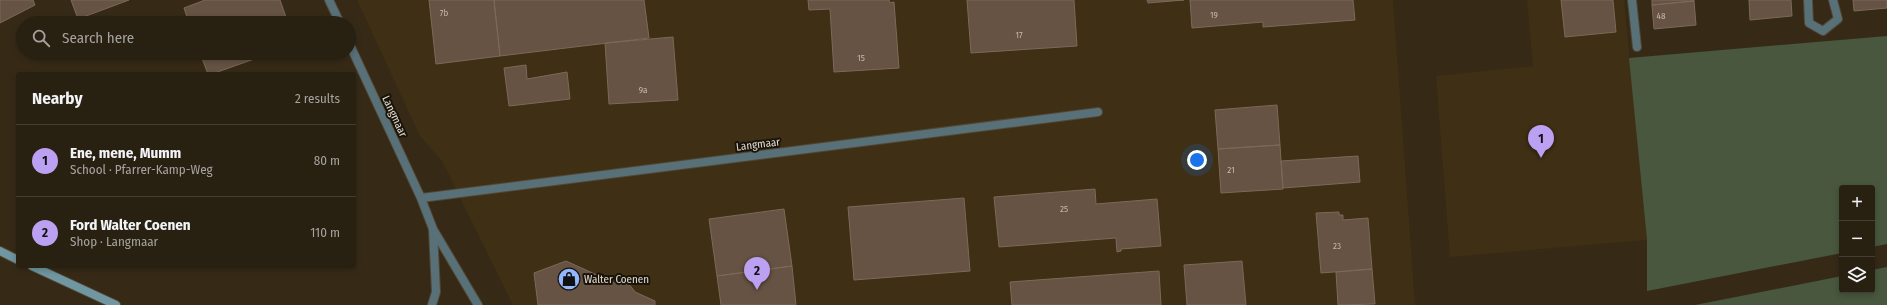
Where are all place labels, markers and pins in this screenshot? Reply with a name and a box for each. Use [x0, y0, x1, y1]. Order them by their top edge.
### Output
pin: 1 [1528, 125, 1554, 158]
pin: 2 [744, 257, 770, 290]
shop icon: Walter Coenen [556, 266, 582, 292]
place label: Walter Coenen [584, 273, 649, 286]

